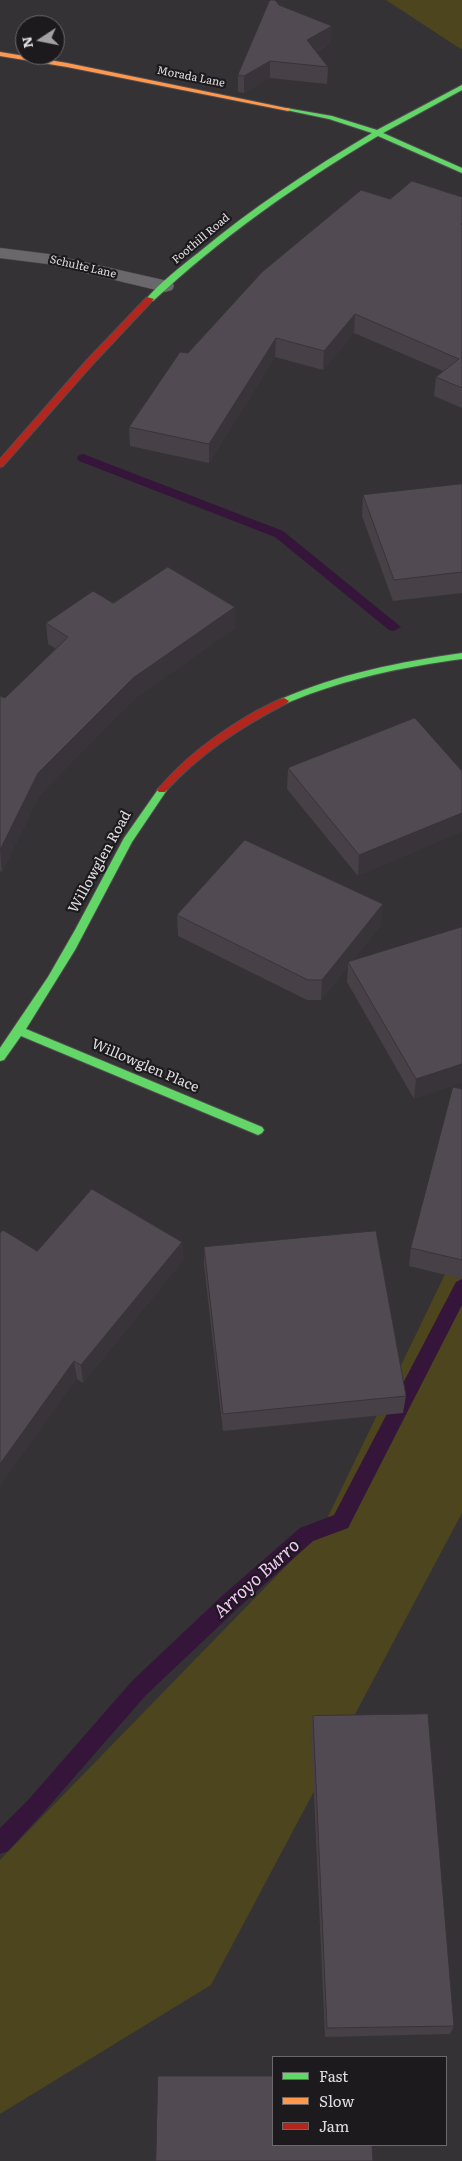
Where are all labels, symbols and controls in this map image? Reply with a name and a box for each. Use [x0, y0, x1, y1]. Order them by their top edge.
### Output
north arrow [15, 15, 65, 65]
text: N [15, 35, 37, 50]
street label: Morada Lane [156, 64, 226, 90]
street label: Foothill Road [170, 211, 232, 267]
street label: Schulte Lane [49, 253, 117, 281]
street label: Willowglen Road [65, 808, 135, 916]
street label: Willowglen Place [89, 1036, 201, 1096]
water label: Arroyo Burro [210, 1535, 304, 1623]
legend [272, 2056, 447, 2146]
text: Fast [319, 2064, 348, 2087]
text: Slow [319, 2089, 354, 2112]
text: Jam [319, 2114, 349, 2137]

